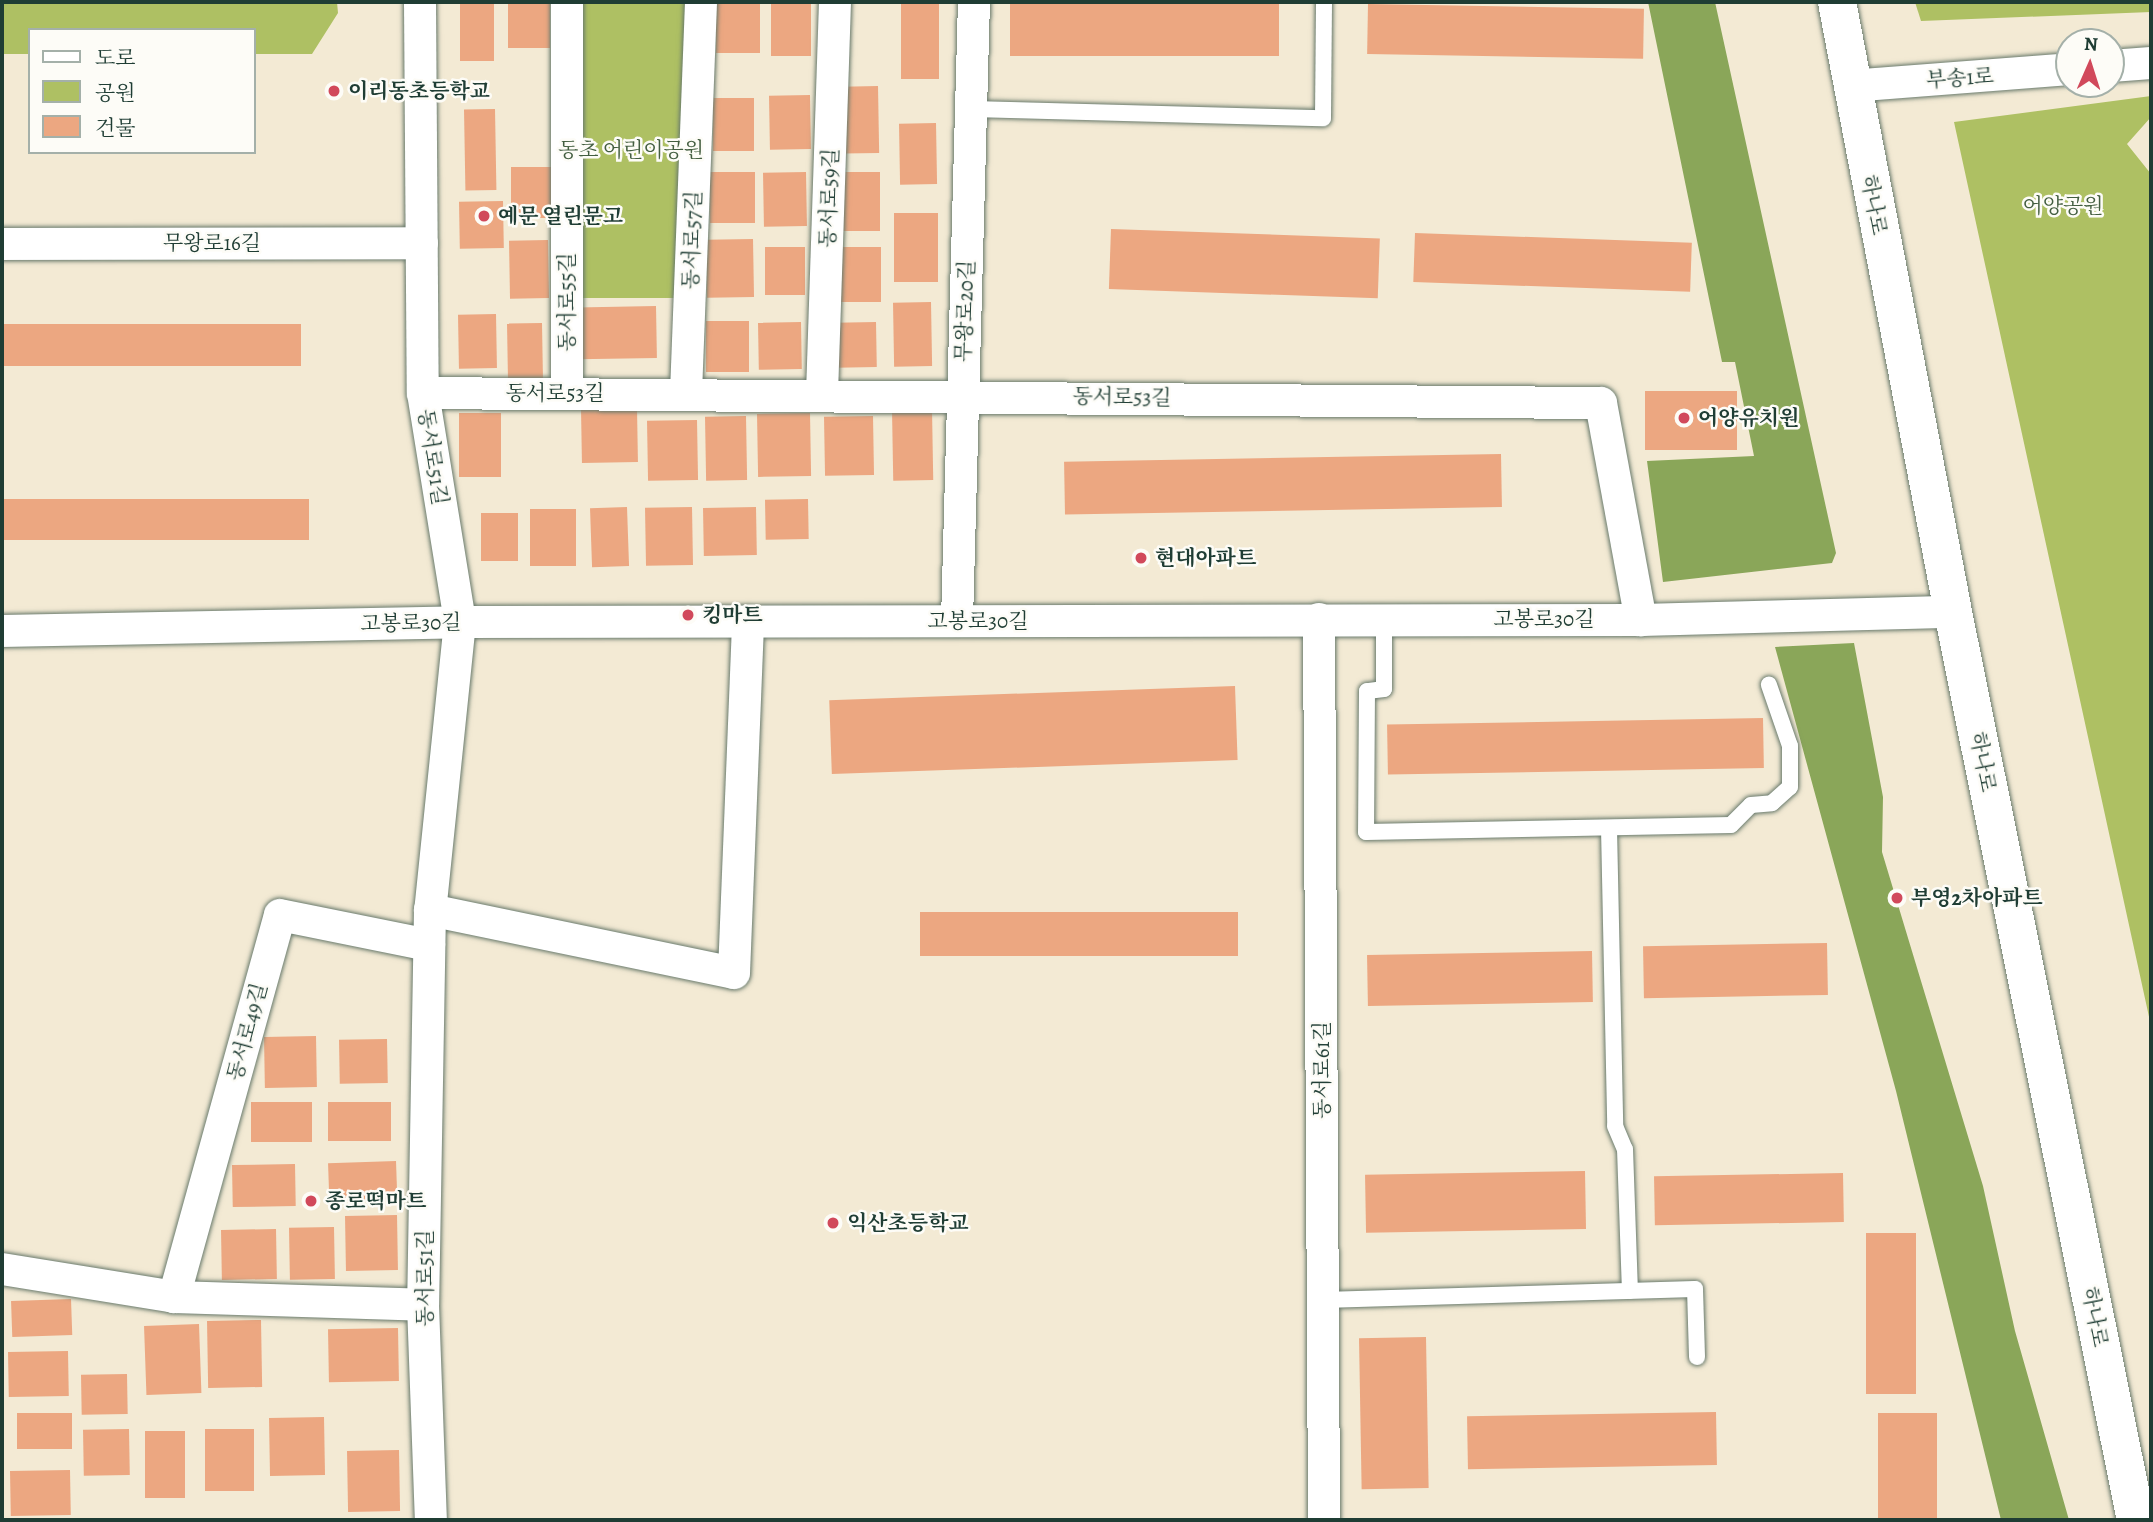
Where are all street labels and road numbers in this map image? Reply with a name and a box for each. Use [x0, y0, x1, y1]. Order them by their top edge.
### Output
street label: 부송1로 [1925, 63, 1995, 93]
street label: 동서로59길 [815, 148, 843, 248]
street label: 하나로 [1856, 173, 1892, 237]
street label: 동서로57길 [678, 190, 706, 290]
street label: 무왕로16길 [163, 230, 261, 256]
street label: 동서로55길 [554, 252, 580, 352]
street label: 무왕로20길 [951, 259, 979, 363]
street label: 동서로53길 [506, 380, 604, 406]
street label: 동서로53길 [1072, 384, 1172, 410]
street label: 동서로51길 [413, 407, 453, 507]
street label: 고봉로30길 [1493, 606, 1595, 632]
street label: 고봉로30길 [927, 608, 1029, 634]
street label: 고봉로30길 [360, 610, 462, 636]
street label: 하나로 [1965, 730, 2001, 794]
street label: 동서로49길 [222, 980, 272, 1084]
street label: 동서로61길 [1309, 1021, 1335, 1119]
street label: 동서로51길 [412, 1229, 438, 1327]
street label: 하나로 [2077, 1285, 2113, 1349]

